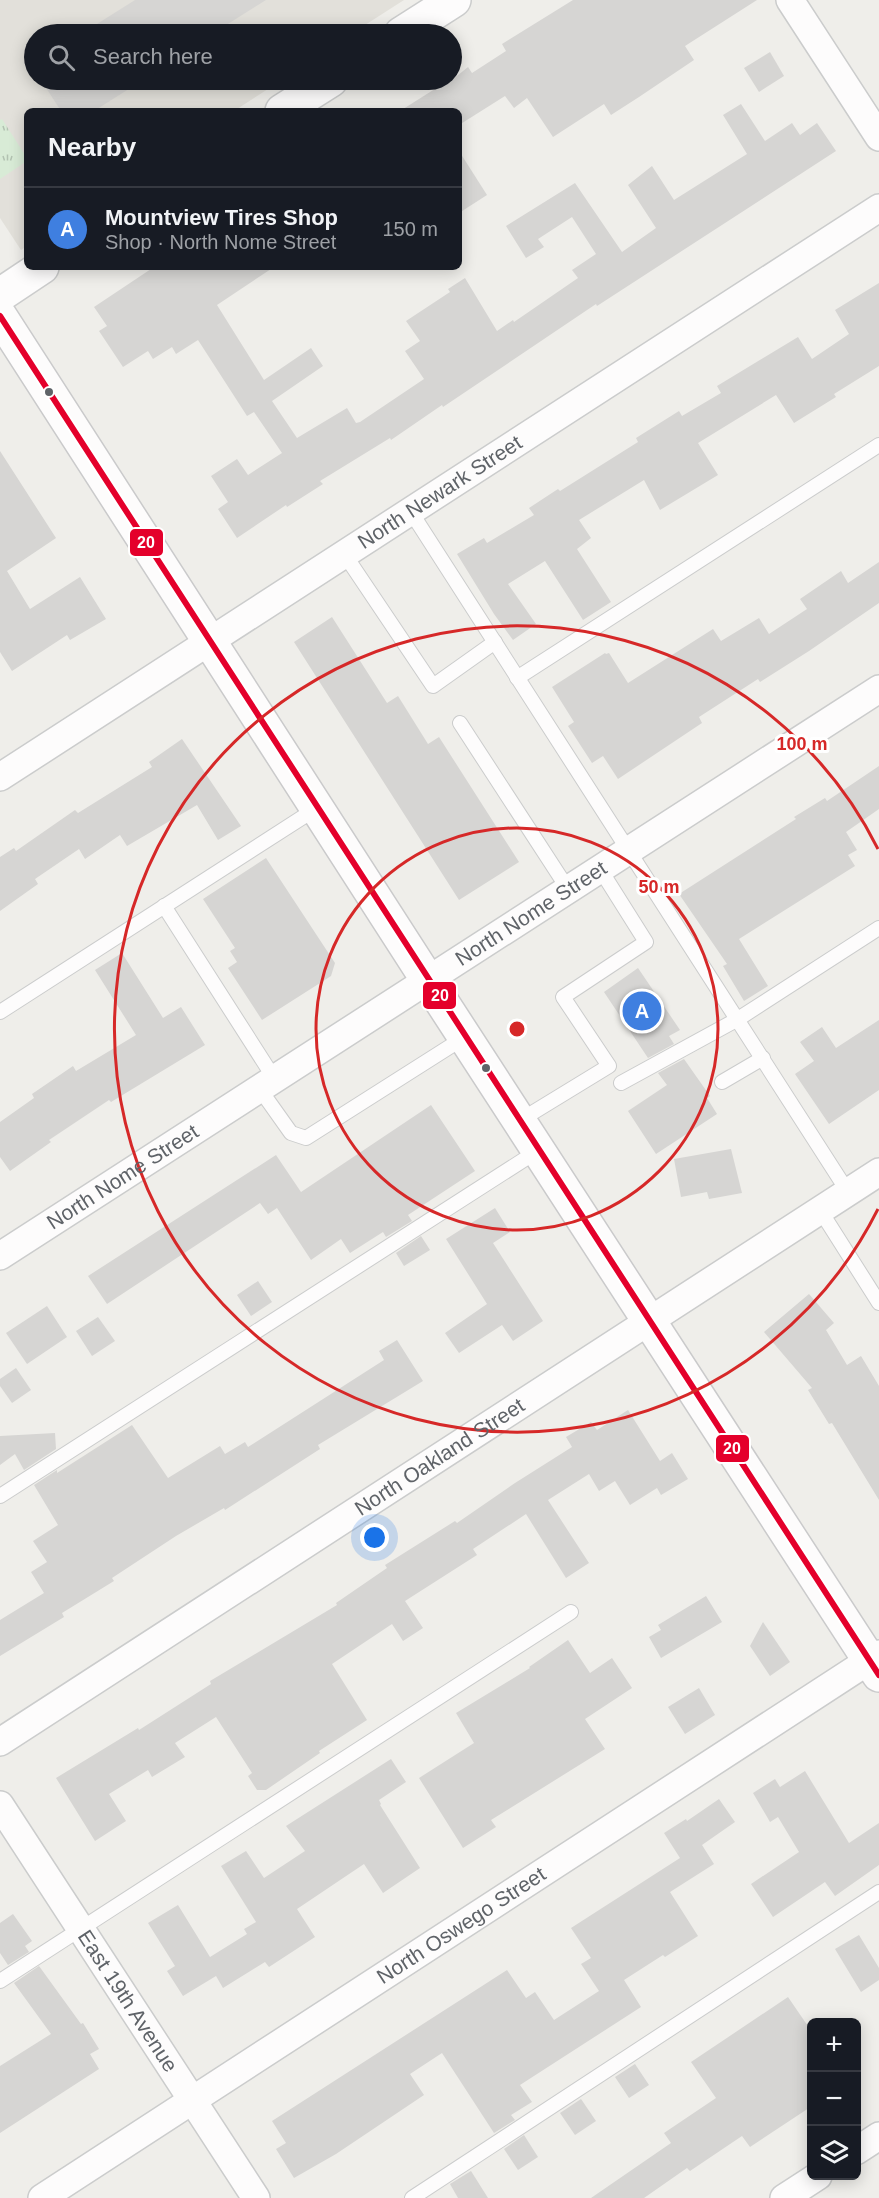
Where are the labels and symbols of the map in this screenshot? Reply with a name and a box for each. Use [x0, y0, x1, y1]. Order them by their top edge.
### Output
unlabelled marker [43, 386, 55, 398]
street label: North Newark Street [353, 430, 526, 553]
line badge: 20 [129, 528, 164, 557]
text: 20 [137, 534, 155, 551]
text: 100 m [776, 734, 828, 754]
street label: North Nome Street [451, 856, 611, 970]
text: 50 m [638, 877, 680, 897]
line badge: 20 [422, 981, 457, 1010]
text: 20 [431, 987, 449, 1004]
pin: A [622, 988, 662, 1034]
centre of rings [507, 1019, 527, 1039]
unlabelled marker [480, 1062, 492, 1074]
street label: North Nome Street [43, 1119, 202, 1234]
street label: North Oakland Street [350, 1393, 529, 1520]
line badge: 20 [715, 1434, 750, 1463]
text: 20 [723, 1440, 741, 1457]
your location [360, 1523, 389, 1552]
street label: North Oswego Street [372, 1862, 550, 1988]
street label: East 19th Avenue [74, 1926, 183, 2076]

